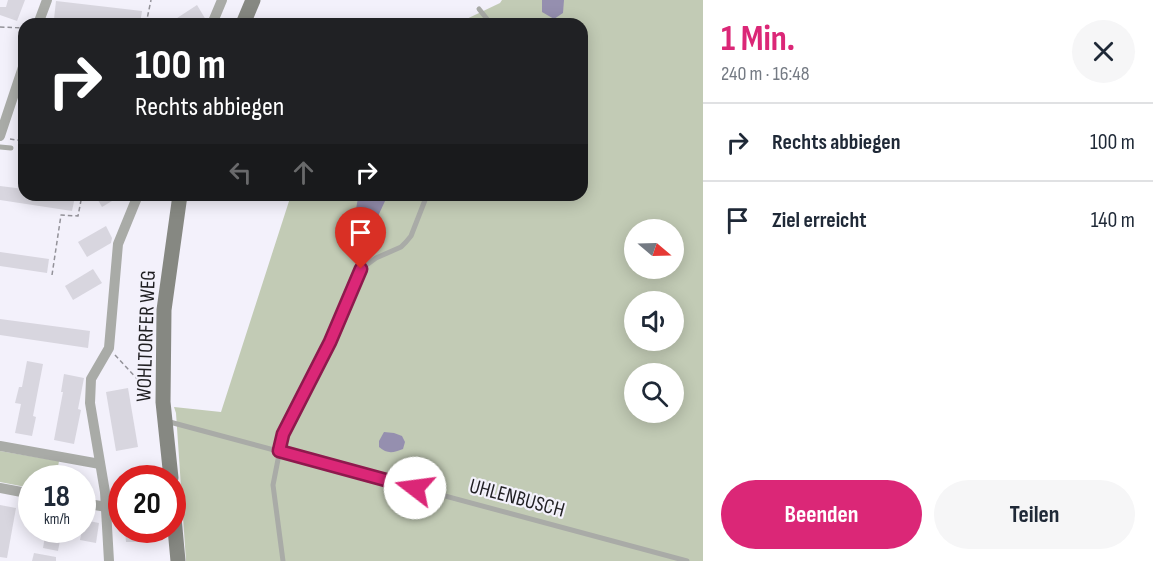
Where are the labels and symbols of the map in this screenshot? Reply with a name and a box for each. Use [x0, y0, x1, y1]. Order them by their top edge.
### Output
pin [335, 207, 386, 269]
north arrow [624, 219, 684, 279]
street label: WOHLTORFER WEG [131, 270, 161, 402]
position arrow [383, 456, 447, 520]
speed limit sign: 20 [108, 465, 186, 543]
street label: UHLENBUSCH [467, 473, 567, 523]

